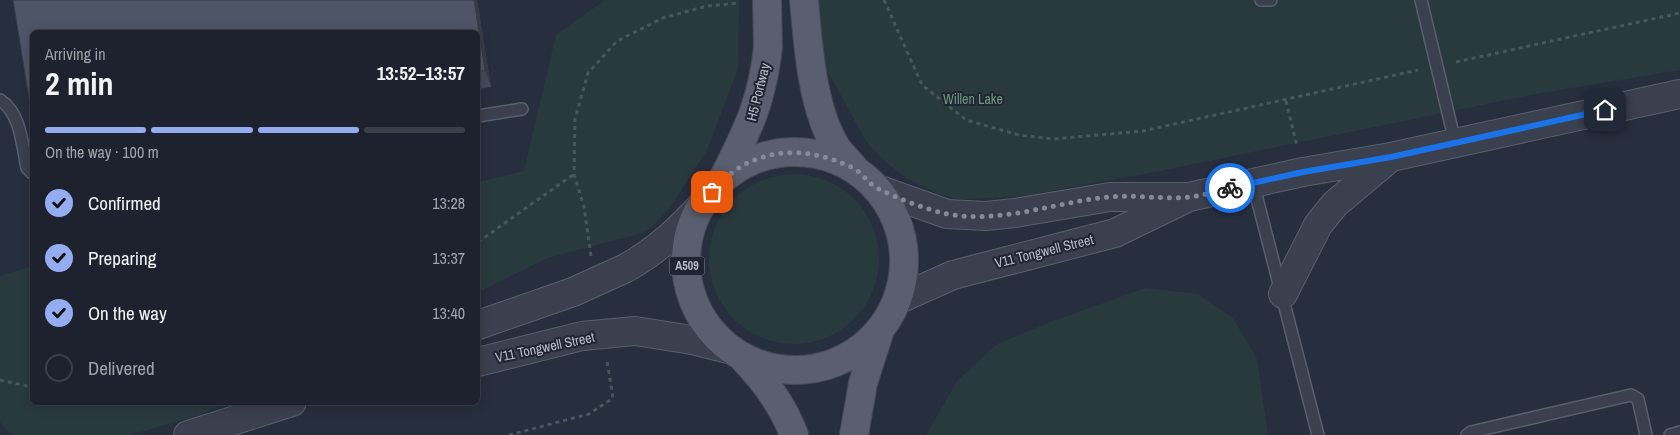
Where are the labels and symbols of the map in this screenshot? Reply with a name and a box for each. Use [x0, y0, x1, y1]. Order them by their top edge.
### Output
street label: H5 Portway [742, 61, 774, 123]
pin [1584, 89, 1626, 131]
park label: Willen Lake [943, 90, 1003, 108]
courier [1205, 163, 1255, 213]
pin [691, 171, 733, 213]
street label: V11 Tongwell Street [993, 230, 1095, 272]
road number: A509 [670, 256, 704, 276]
street label: V11 Tongwell Street [494, 328, 596, 366]

